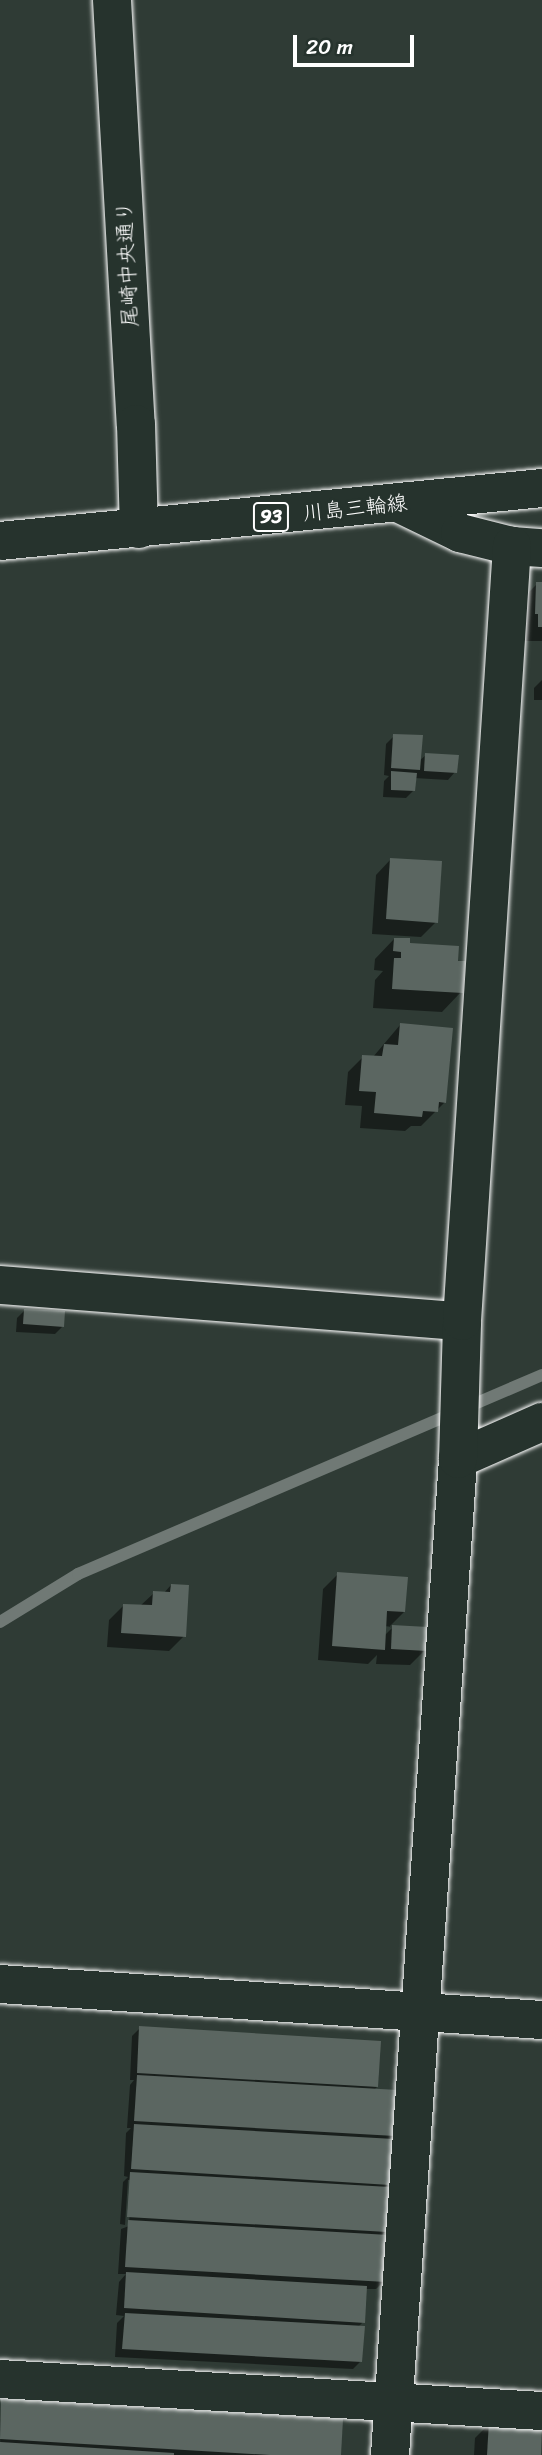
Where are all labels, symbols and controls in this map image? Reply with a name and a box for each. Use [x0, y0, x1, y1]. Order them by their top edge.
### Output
scale bar [297, 21, 418, 65]
text: 20 m [306, 28, 353, 66]
street label: 尾崎中央通り [111, 200, 143, 328]
street label: 川島三輪線 [301, 490, 409, 526]
road number: 93 [252, 502, 290, 532]

